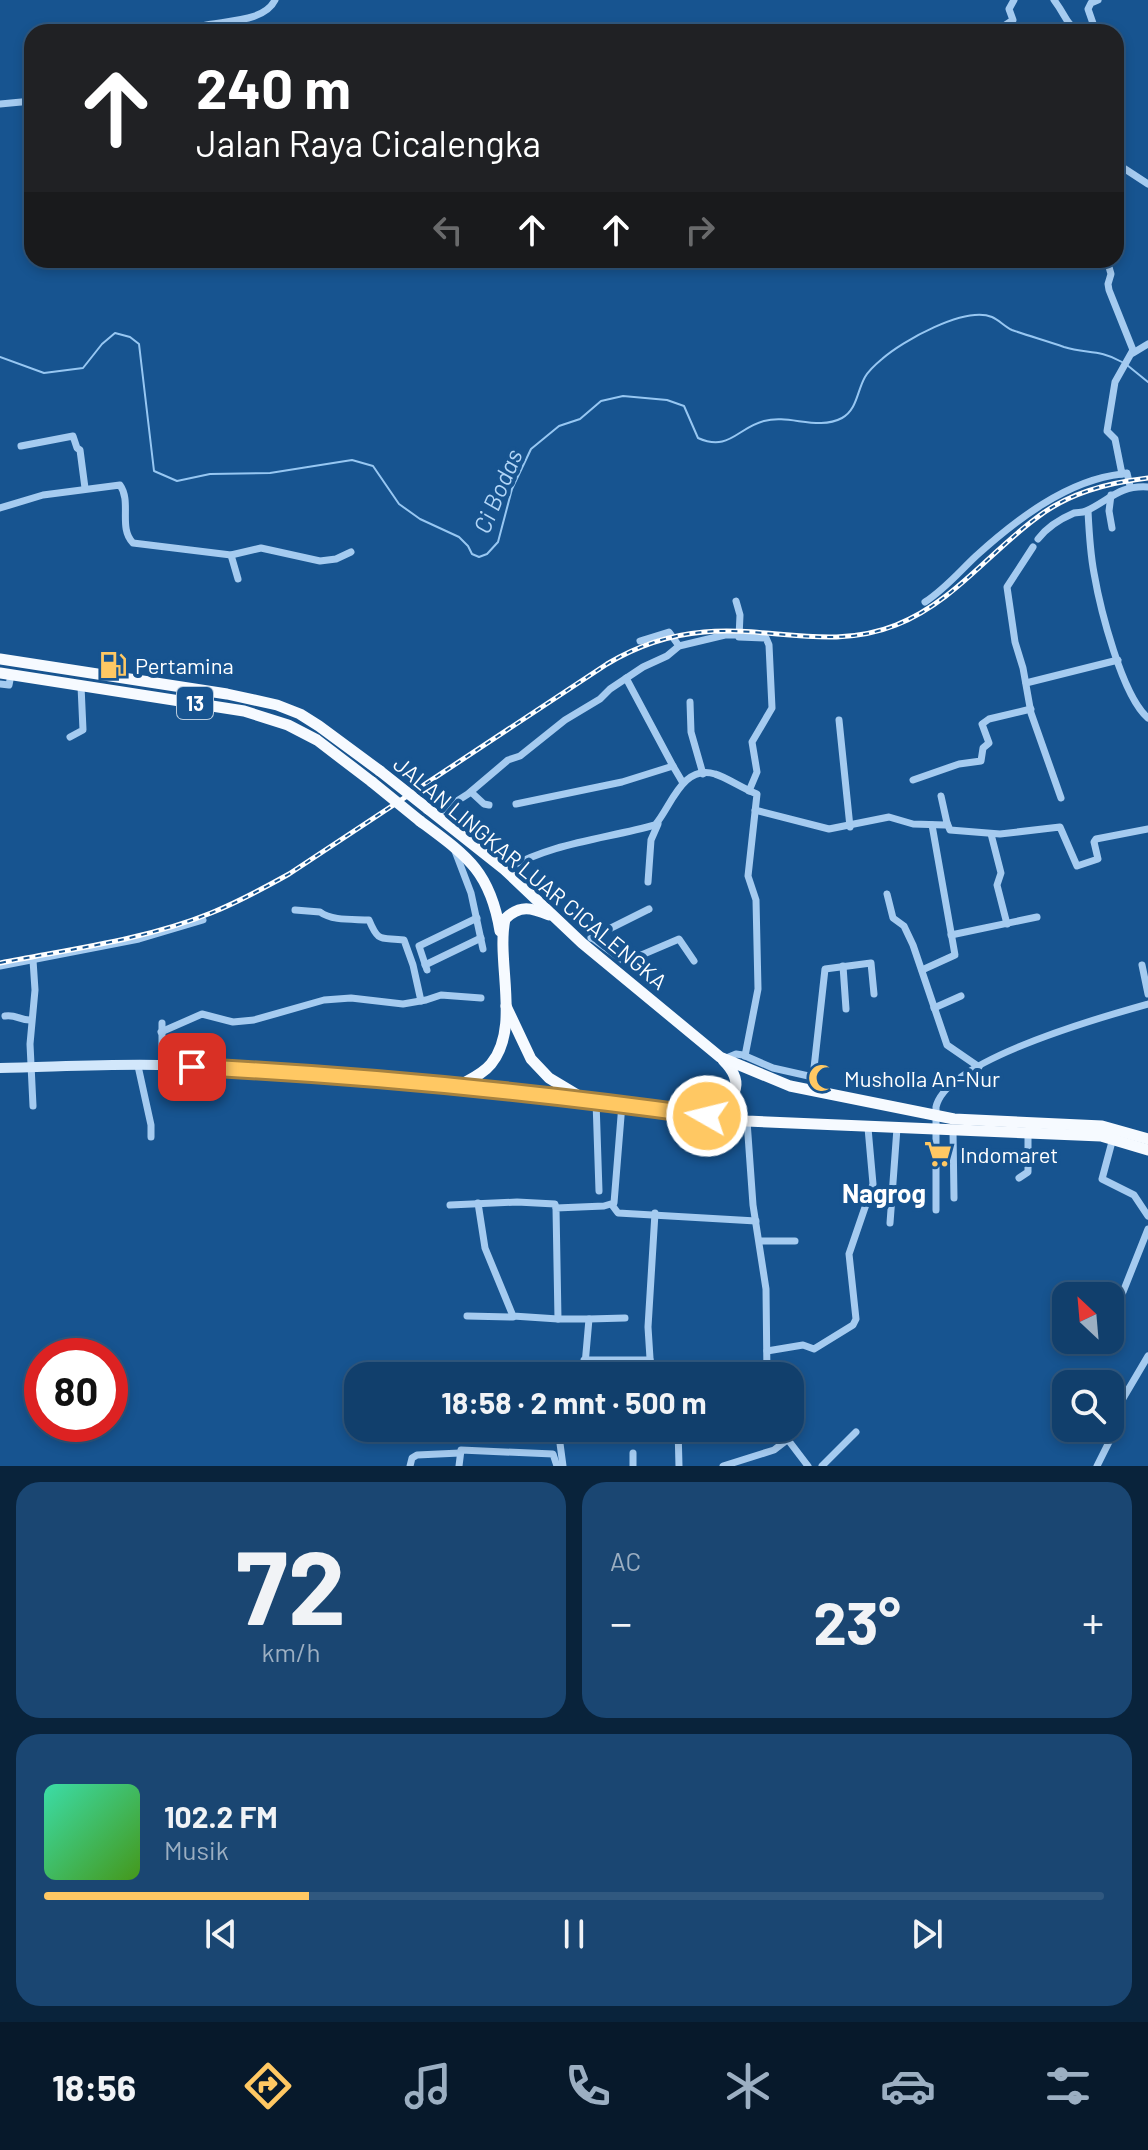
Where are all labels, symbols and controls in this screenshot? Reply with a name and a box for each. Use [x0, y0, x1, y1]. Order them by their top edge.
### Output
text: 240 m [196, 53, 351, 120]
icon: ahead [64, 56, 168, 160]
text: Jalan Raya Cicalengka [196, 121, 541, 164]
icon: left [426, 208, 470, 252]
icon: ahead [510, 208, 554, 252]
icon: ahead [594, 208, 638, 252]
icon: right [678, 208, 722, 252]
water label: Ci Bodas [466, 445, 528, 537]
fuel station icon: Pertamina [98, 650, 128, 680]
place label: Pertamina [135, 652, 234, 678]
road number: 13 [177, 687, 213, 719]
street label: JALAN LINGKAR LUAR CICALENGKA [389, 750, 673, 994]
pin [158, 1033, 226, 1101]
icon: arrive [170, 1045, 214, 1089]
mosque icon: Musholla An-Nur [807, 1063, 837, 1093]
place label: Musholla An-Nur [844, 1065, 1000, 1091]
position arrow [665, 1074, 749, 1158]
supermarket icon: Indomaret [923, 1139, 953, 1169]
place label: Indomaret [960, 1141, 1058, 1167]
district label: Nagrog [842, 1177, 926, 1208]
north arrow [1052, 1282, 1124, 1354]
map controls [1052, 1282, 1124, 1442]
speed limit sign: 80 [24, 1338, 128, 1442]
button: search [1052, 1370, 1124, 1442]
text: 18:58 · 2 mnt · 500 m [441, 1384, 707, 1420]
text: 72 [236, 1521, 346, 1646]
text: AC [610, 1545, 641, 1576]
text: 23° [813, 1585, 901, 1657]
text: − [610, 1595, 632, 1648]
text: + [1082, 1595, 1104, 1648]
text: km/h [262, 1636, 320, 1667]
text: 102.2 FM [164, 1798, 278, 1834]
text: Musik [164, 1834, 229, 1865]
icon: previous [199, 1912, 243, 1956]
icon: pause [552, 1912, 596, 1956]
icon: next [905, 1912, 949, 1956]
icon: directions [240, 2058, 296, 2114]
icon: music [400, 2058, 456, 2114]
icon: phone [560, 2058, 616, 2114]
icon: climate [720, 2058, 776, 2114]
icon: car [880, 2058, 936, 2114]
icon: filters [1040, 2058, 1096, 2114]
text: 18:56 [52, 2065, 136, 2108]

